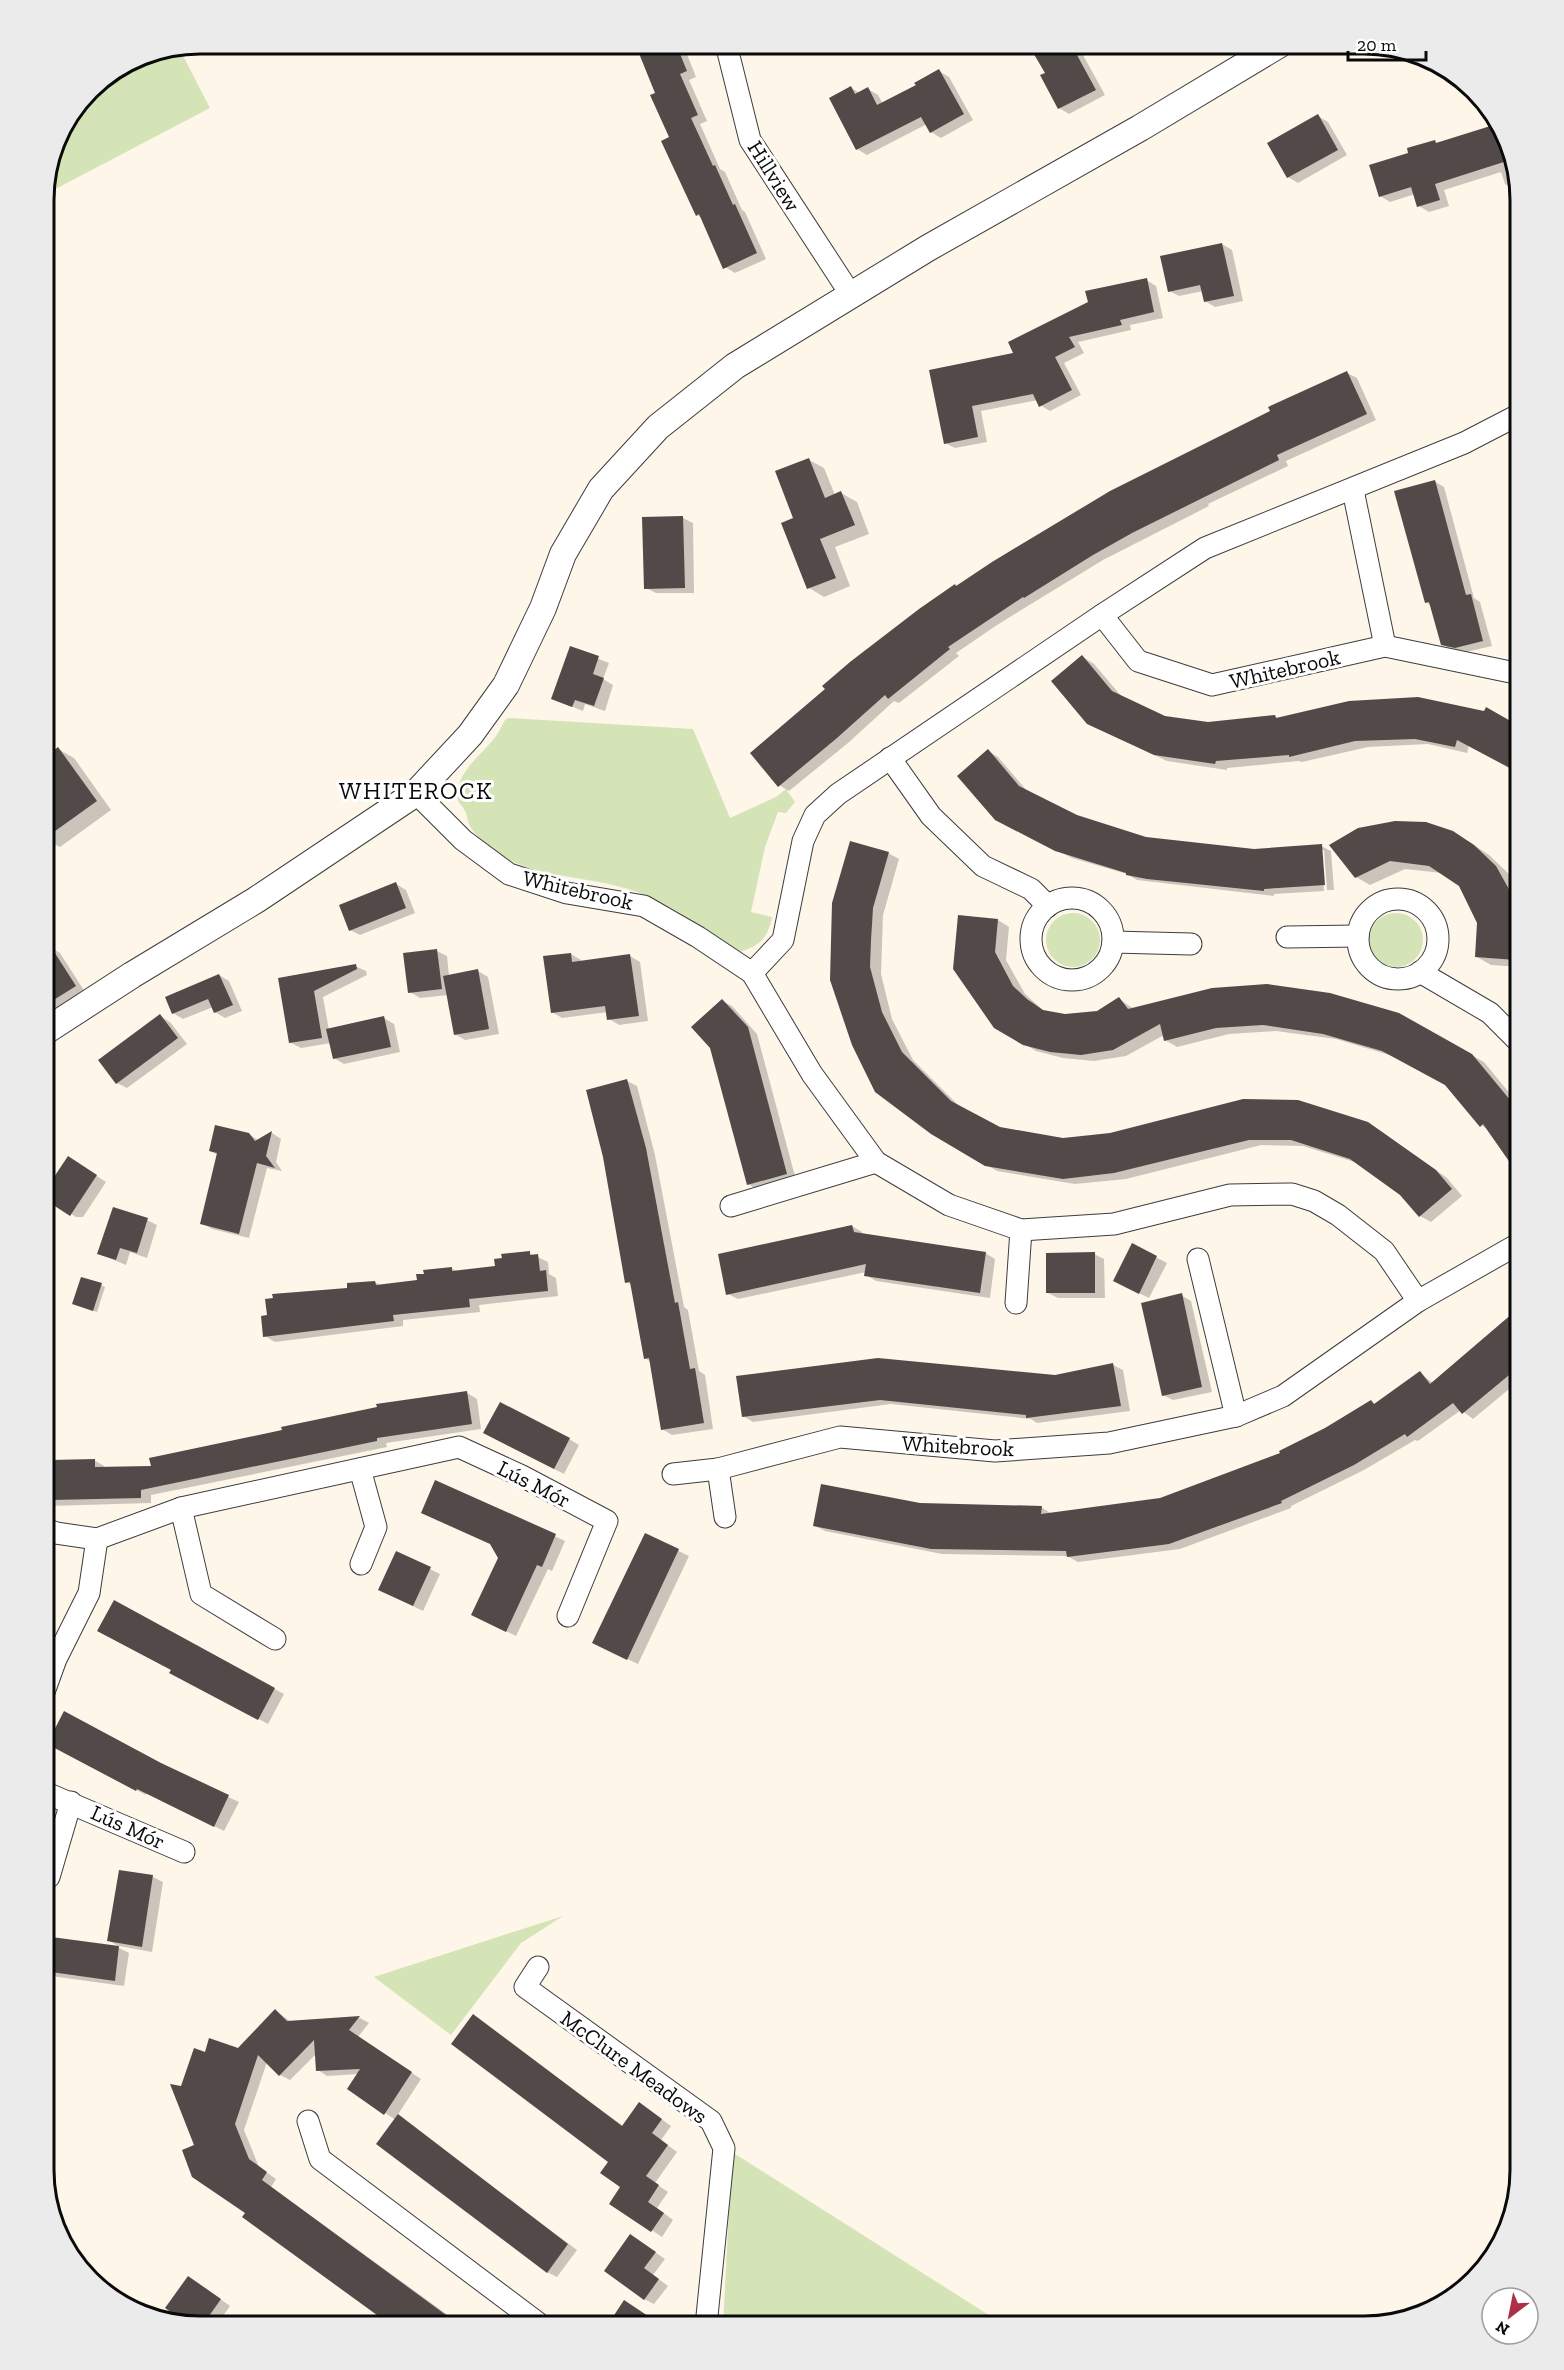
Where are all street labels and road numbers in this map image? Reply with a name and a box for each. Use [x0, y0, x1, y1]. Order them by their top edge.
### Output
street label: Hillview [742, 136, 806, 217]
street label: Whitebrook [1227, 643, 1343, 695]
street label: Whitebrook [520, 864, 636, 916]
street label: Whitebrook [901, 1430, 1015, 1462]
street label: Lús Mór [493, 1454, 575, 1514]
street label: Lús Mór [87, 1799, 169, 1855]
street label: McClure Meadows [555, 2005, 713, 2129]

